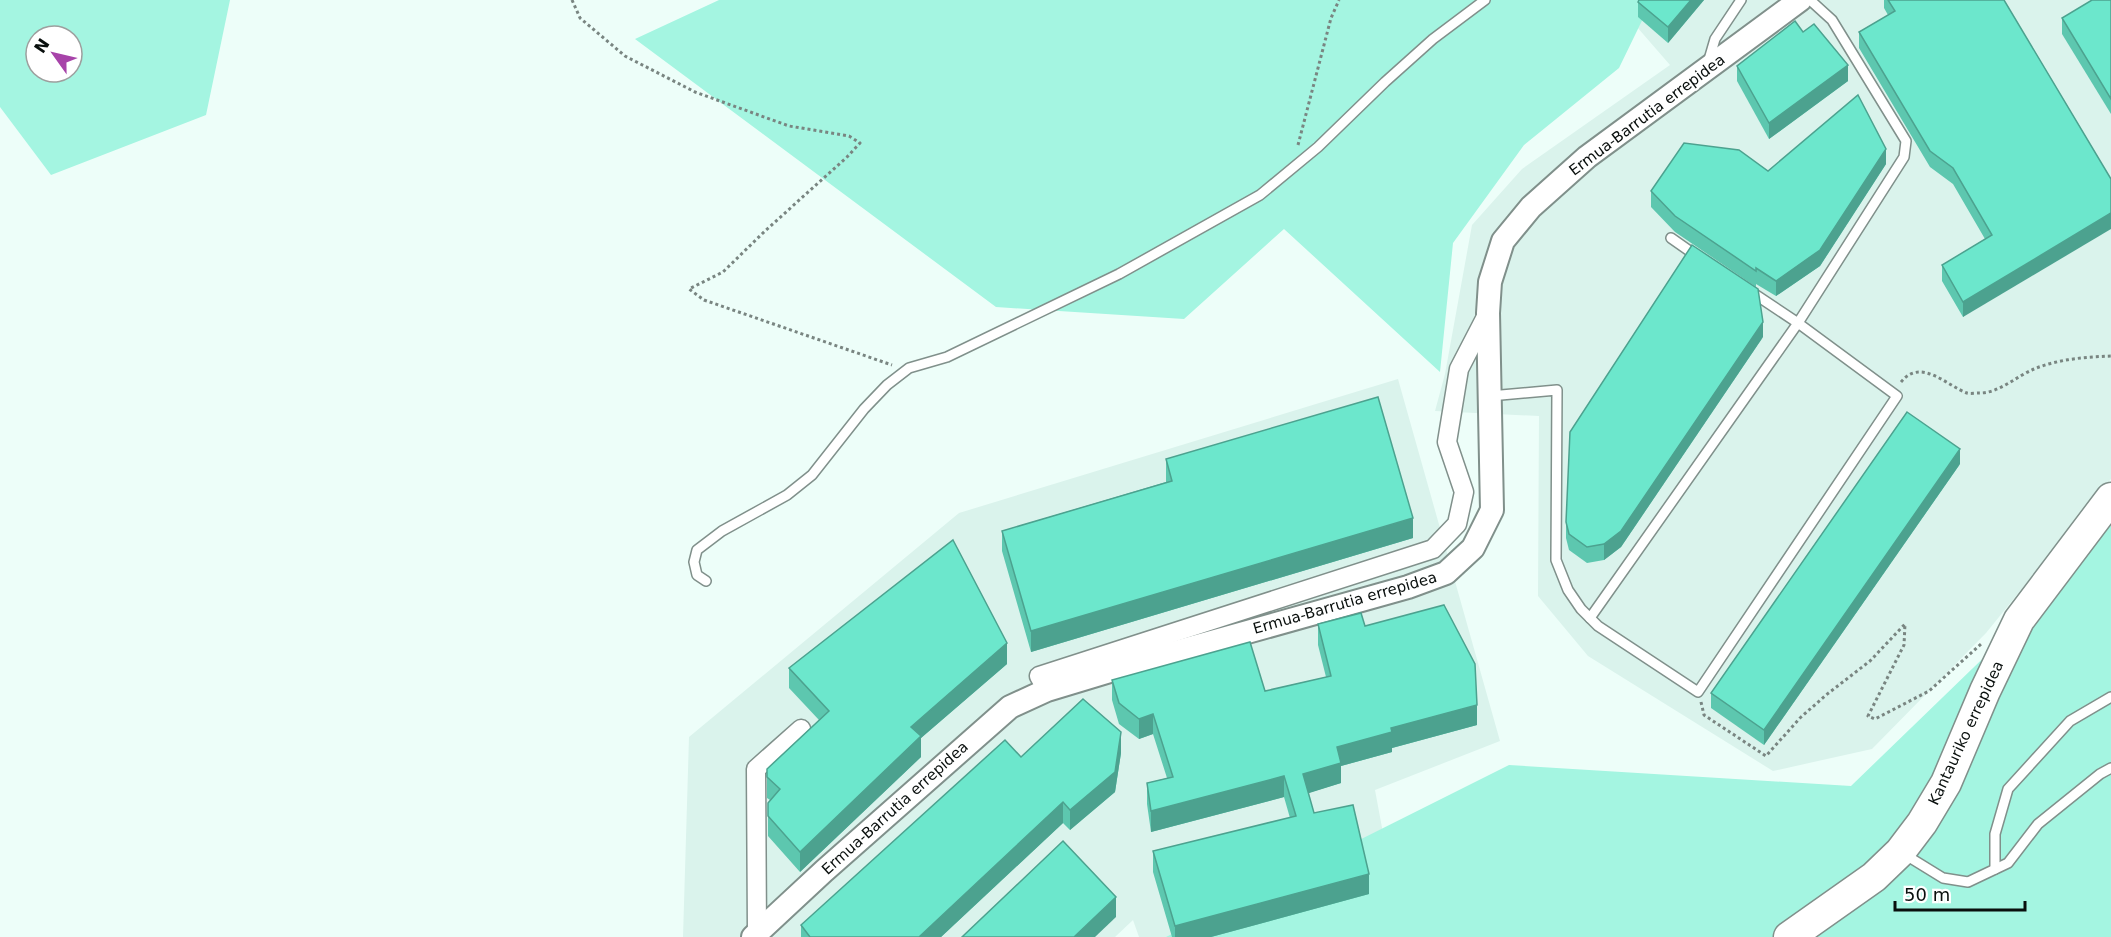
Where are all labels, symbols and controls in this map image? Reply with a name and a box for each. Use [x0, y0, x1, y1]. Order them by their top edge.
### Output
north arrow [24, 24, 84, 84]
text: N [30, 35, 54, 57]
street label: Ermua-Barrutia errepidea [1566, 50, 1728, 180]
street label: Ermua-Barrutia errepidea [1251, 568, 1439, 638]
street label: Kantauriko errepidea [1925, 658, 2007, 808]
street label: Ermua-Barrutia errepidea [818, 738, 972, 878]
scale bar [1895, 874, 2026, 912]
text: 50 m [1904, 884, 1950, 905]

